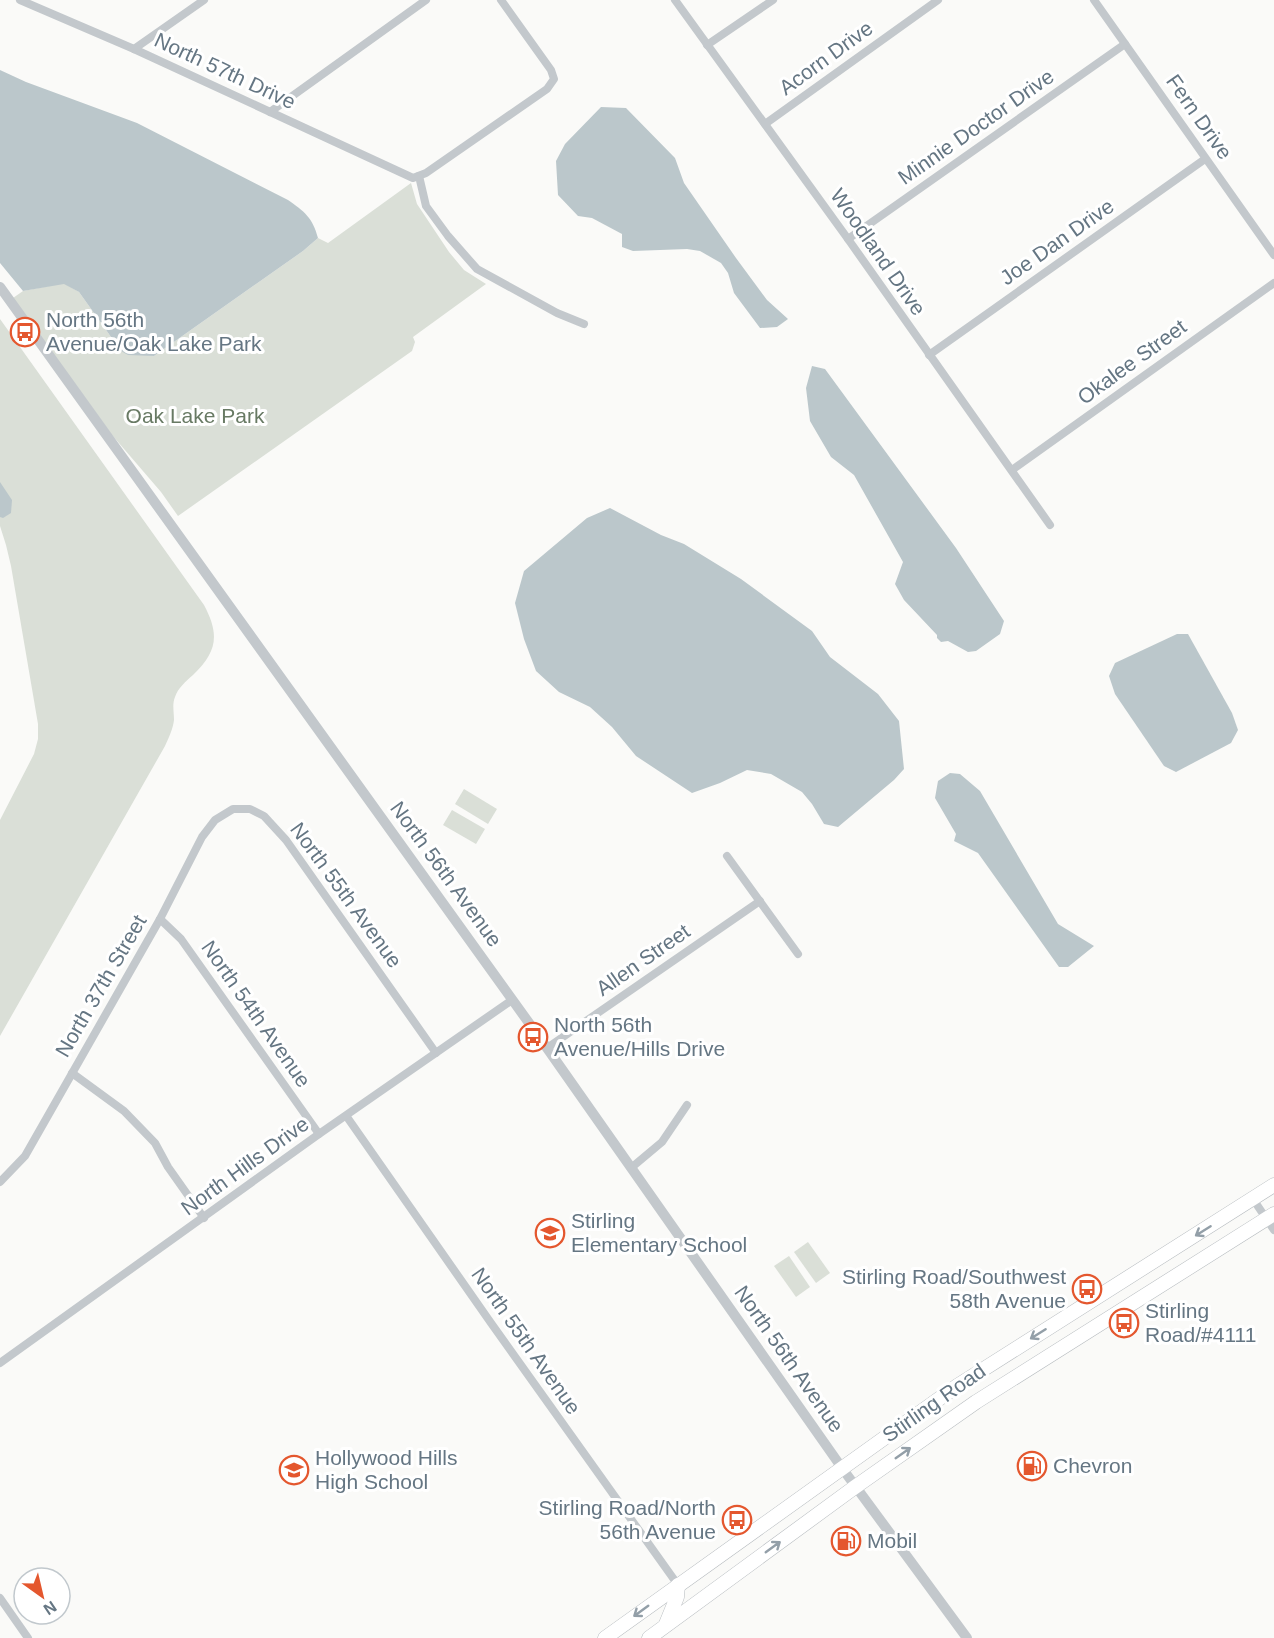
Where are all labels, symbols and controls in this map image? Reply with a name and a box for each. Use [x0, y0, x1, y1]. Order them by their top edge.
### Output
street label: Acorn Drive [775, 16, 877, 99]
street label: North 57th Drive [151, 28, 299, 113]
street label: Minnie Doctor Drive [894, 64, 1058, 189]
street label: Fern Drive [1162, 70, 1237, 163]
street label: Woodland Drive [826, 184, 931, 319]
street label: Joe Dan Drive [996, 194, 1118, 289]
place label: North 56th Avenue/Oak Lake Park [46, 308, 262, 355]
street label: Okalee Street [1073, 314, 1191, 409]
bus stop icon: North 56th Avenue/Oak Lake Park [9, 316, 41, 348]
park label: Oak Lake Park [126, 404, 265, 427]
street label: North 56th Avenue [386, 797, 507, 951]
street label: North 55th Avenue [286, 818, 407, 972]
street label: North 37th Street [51, 911, 151, 1061]
street label: Allen Street [592, 919, 694, 1000]
street label: North 54th Avenue [197, 936, 316, 1091]
place label: North 56th Avenue/Hills Drive [554, 1013, 725, 1060]
bus stop icon: North 56th Avenue/Hills Drive [517, 1021, 549, 1053]
street label: North Hills Drive [177, 1112, 313, 1219]
place label: Stirling Elementary School [571, 1209, 747, 1256]
school or university icon: Stirling Elementary School [534, 1217, 566, 1249]
one-way arrow [1195, 1224, 1212, 1237]
street label: North 55th Avenue [467, 1263, 586, 1418]
place label: Stirling Road/Southwest 58th Avenue [842, 1265, 1066, 1312]
bus stop icon: Stirling Road/Southwest 58th Avenue [1071, 1273, 1103, 1305]
street label: North 56th Avenue [730, 1281, 849, 1436]
place label: Stirling Road/#4111 [1145, 1299, 1256, 1346]
bus stop icon: Stirling Road/#4111 [1108, 1307, 1140, 1339]
one-way arrow [1030, 1329, 1047, 1341]
street label: Stirling Road [878, 1359, 990, 1446]
place label: Hollywood Hills High School [315, 1446, 457, 1493]
one-way arrow [895, 1447, 911, 1459]
fuel station icon: Chevron [1016, 1450, 1048, 1482]
school or university icon: Hollywood Hills High School [278, 1454, 310, 1486]
place label: Chevron [1053, 1454, 1132, 1477]
place label: Stirling Road/North 56th Avenue [539, 1496, 716, 1543]
bus stop icon: Stirling Road/North 56th Avenue [721, 1504, 753, 1536]
fuel station icon: Mobil [830, 1525, 862, 1557]
place label: Mobil [867, 1529, 917, 1552]
one-way arrow [765, 1540, 781, 1553]
north arrow [12, 1566, 72, 1626]
text: N [41, 1598, 60, 1618]
one-way arrow [634, 1605, 650, 1618]

